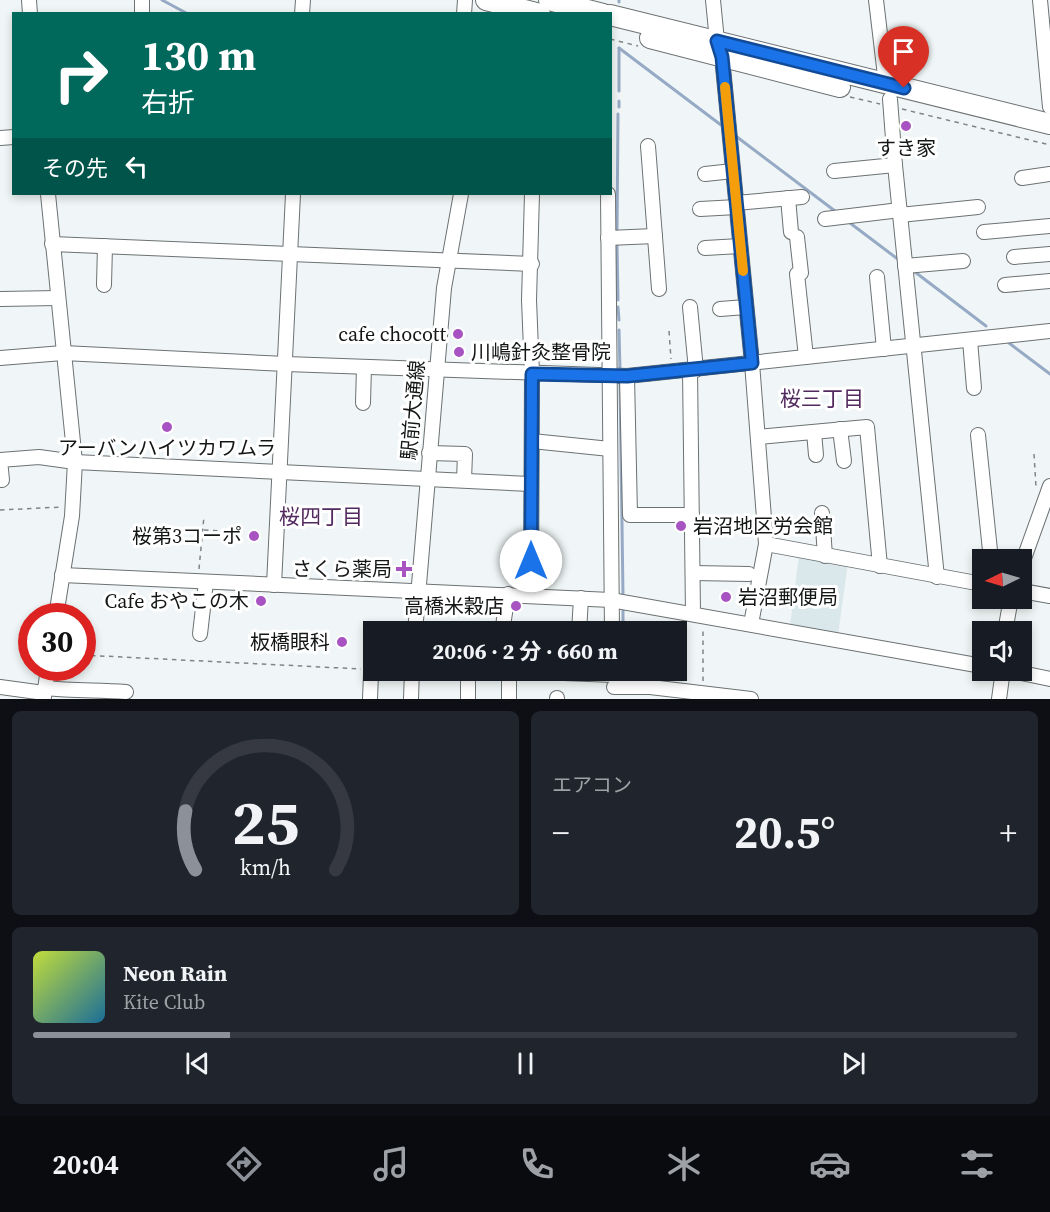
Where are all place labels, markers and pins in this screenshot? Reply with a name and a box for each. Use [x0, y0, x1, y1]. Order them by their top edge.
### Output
pin [878, 26, 929, 88]
marker: すき家 [899, 119, 913, 133]
place label: すき家 [876, 134, 936, 162]
place label: cafe chocott [338, 320, 446, 348]
marker: cafe chocott [451, 327, 465, 341]
place label: 川嶋針灸整骨院 [471, 338, 611, 366]
marker: 川嶋針灸整骨院 [452, 345, 466, 359]
marker: アーバンハイツカワムラ [160, 420, 174, 434]
place label: アーバンハイツカワムラ [58, 434, 276, 462]
place label: 岩沼地区労会館 [693, 512, 833, 540]
marker: 岩沼地区労会館 [674, 519, 688, 533]
place label: 桜第3コーポ [132, 522, 242, 550]
marker: 桜第3コーポ [247, 529, 261, 543]
place label: さくら薬局 [292, 555, 392, 583]
marker: さくら薬局 [397, 562, 411, 576]
place label: 岩沼郵便局 [738, 583, 838, 611]
place label: Cafe おやこの木 [105, 587, 249, 615]
marker: 岩沼郵便局 [719, 590, 733, 604]
place label: 高橋米穀店 [404, 592, 504, 620]
marker: Cafe おやこの木 [254, 594, 268, 608]
marker: 高橋米穀店 [509, 599, 523, 613]
place label: 板橋眼科 [250, 628, 330, 656]
marker: 板橋眼科 [335, 635, 349, 649]

